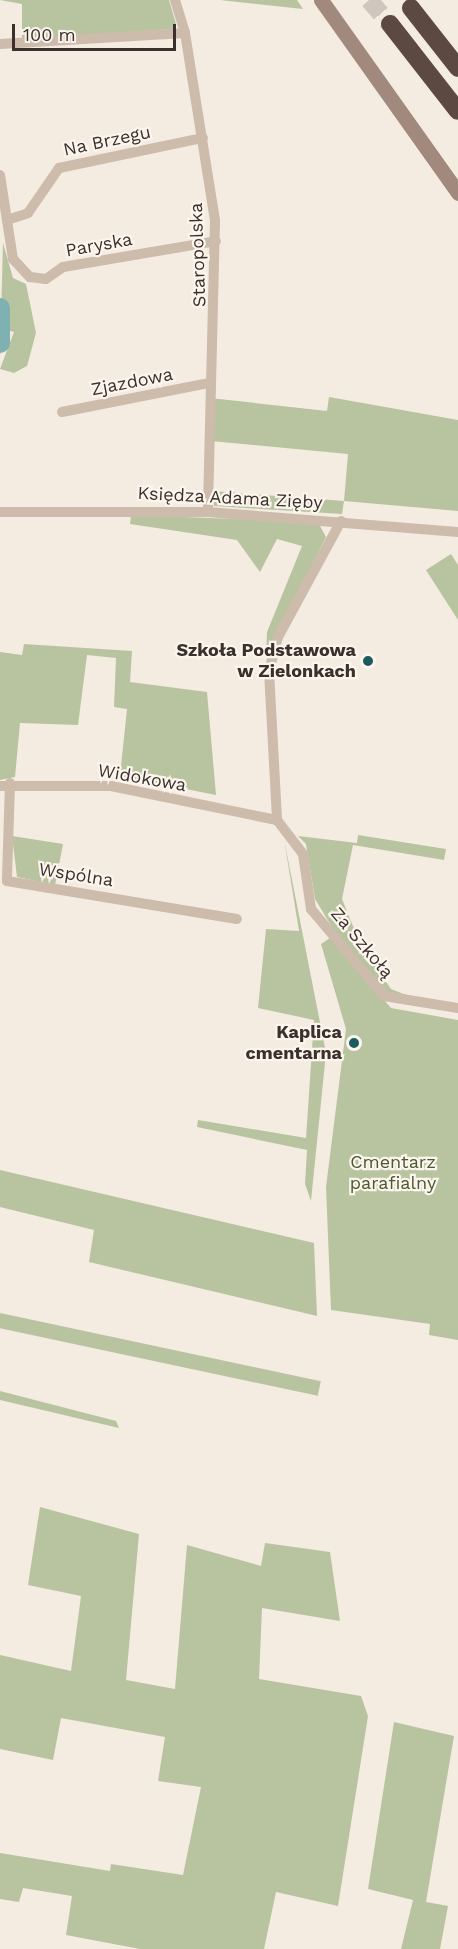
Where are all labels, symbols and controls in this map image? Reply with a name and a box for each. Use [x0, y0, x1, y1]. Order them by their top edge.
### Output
scale bar [15, 12, 178, 50]
text: 100 m [23, 24, 76, 45]
street label: Na Brzegu [61, 121, 153, 161]
street label: Staropolska [185, 202, 211, 308]
street label: Paryska [64, 229, 134, 261]
street label: Zjazdowa [89, 364, 175, 400]
street label: Księdza Adama Zięby [136, 482, 324, 514]
place label: Szkoła Podstawowa w Zielonkach [176, 640, 356, 682]
marker: Szkoła Podstawowa w Zielonkach [361, 654, 375, 668]
street label: Widokowa [96, 760, 188, 796]
street label: Wspólna [37, 858, 115, 892]
street label: Za Szkołą [326, 903, 398, 983]
place label: Kaplica cmentarna [246, 1022, 342, 1064]
marker: Kaplica cmentarna [347, 1036, 361, 1050]
park label: Cmentarz parafialny [350, 1152, 436, 1194]

